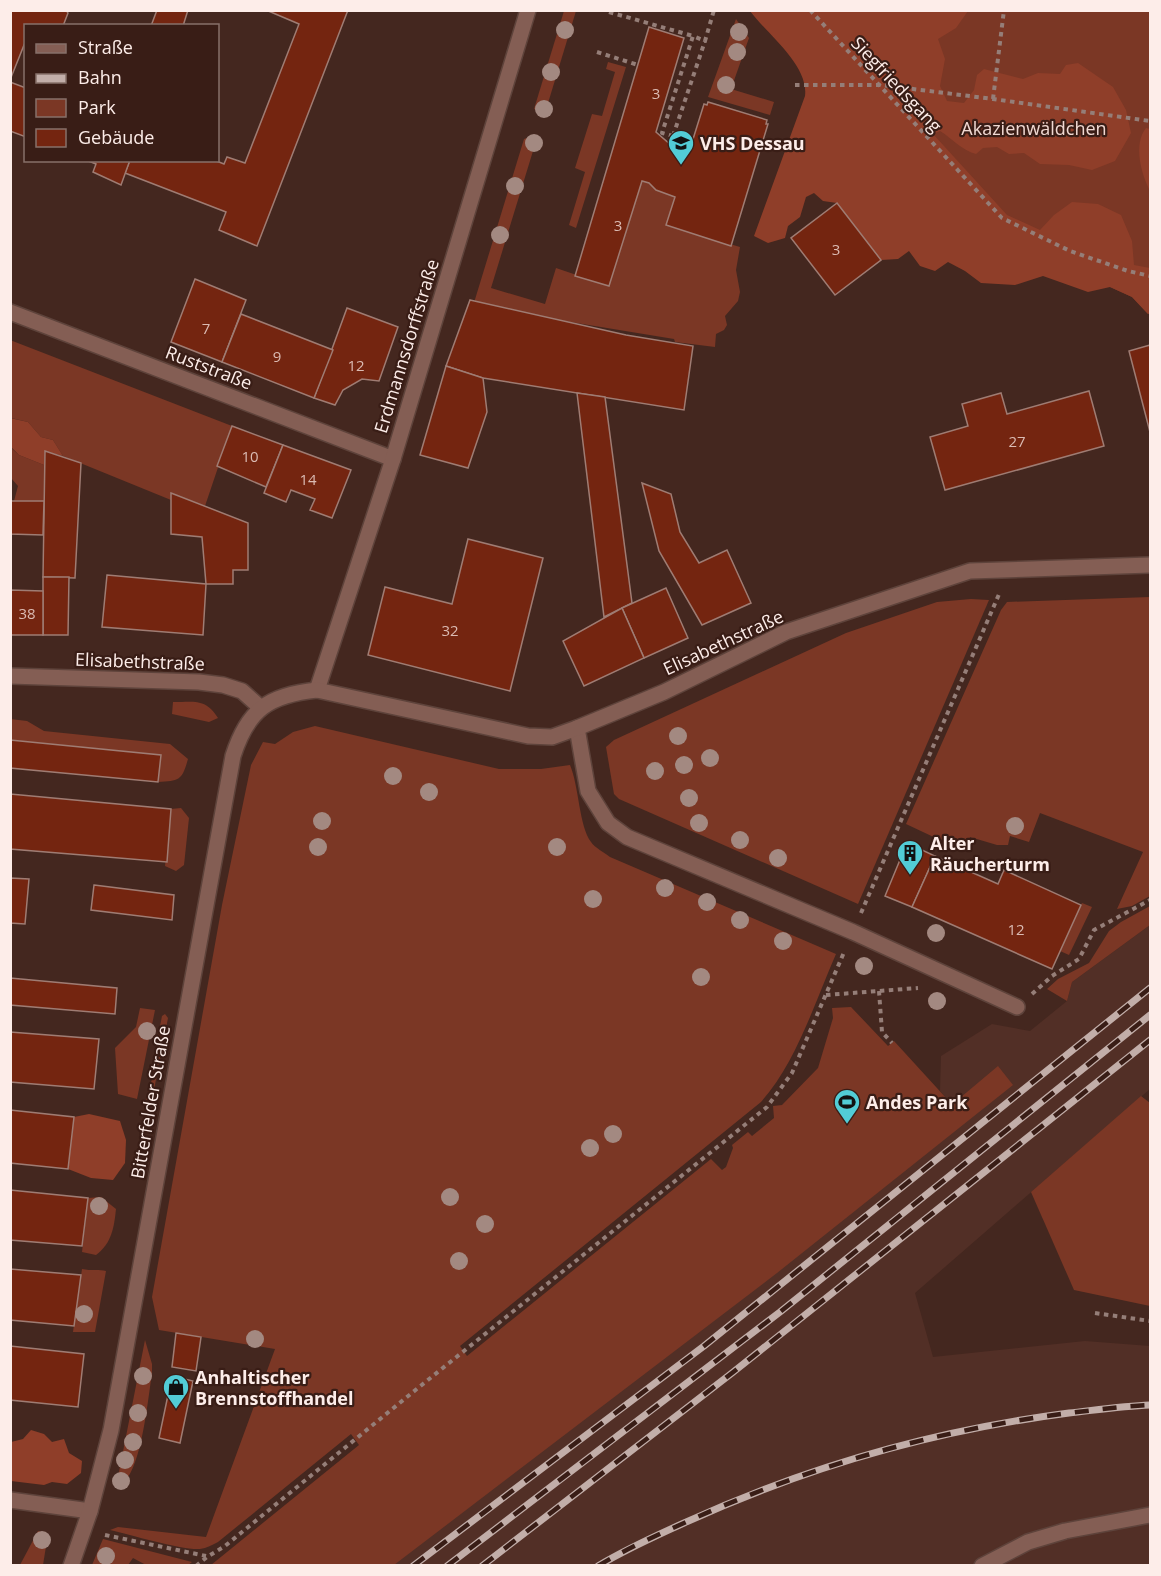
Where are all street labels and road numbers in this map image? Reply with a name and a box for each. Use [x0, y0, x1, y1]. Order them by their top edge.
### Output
street label: Siegfriedsgang [846, 31, 948, 137]
street label: Erdmannsdorffstraße [368, 256, 444, 436]
street label: Ruststraße [162, 340, 256, 394]
street label: Elisabethstraße [659, 604, 787, 680]
street label: Elisabethstraße [75, 647, 205, 675]
street label: Bitterfelder Straße [125, 1023, 175, 1181]

